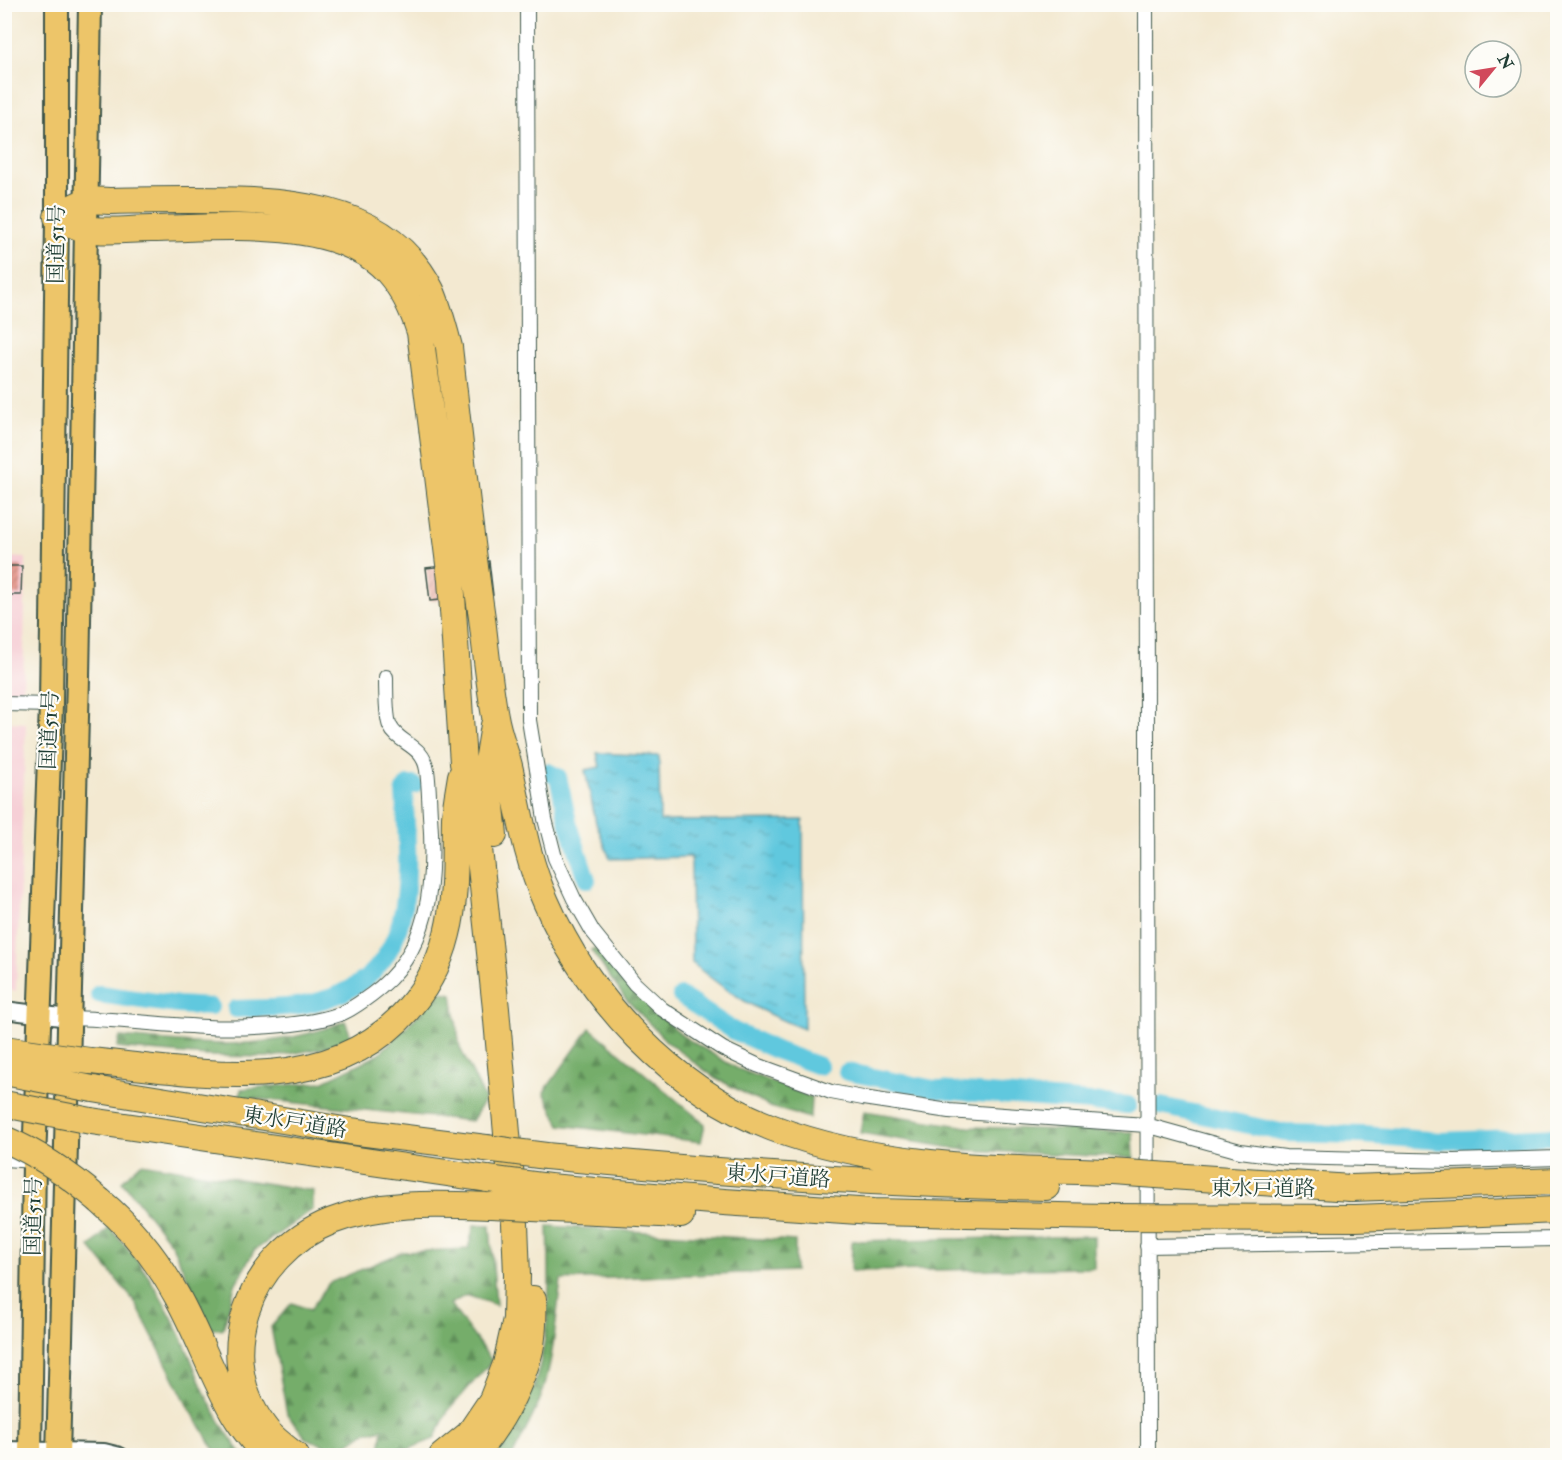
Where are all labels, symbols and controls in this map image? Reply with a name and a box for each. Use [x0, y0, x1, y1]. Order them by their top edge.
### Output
north arrow [1463, 39, 1523, 99]
text: N [1492, 50, 1518, 74]
street label: 国道51号 [42, 204, 71, 284]
street label: 国道51号 [35, 690, 64, 770]
street label: 東水戸道路 [241, 1101, 349, 1144]
street label: 東水戸道路 [725, 1159, 831, 1194]
street label: 東水戸道路 [1211, 1175, 1316, 1202]
street label: 国道51号 [19, 1176, 48, 1256]

